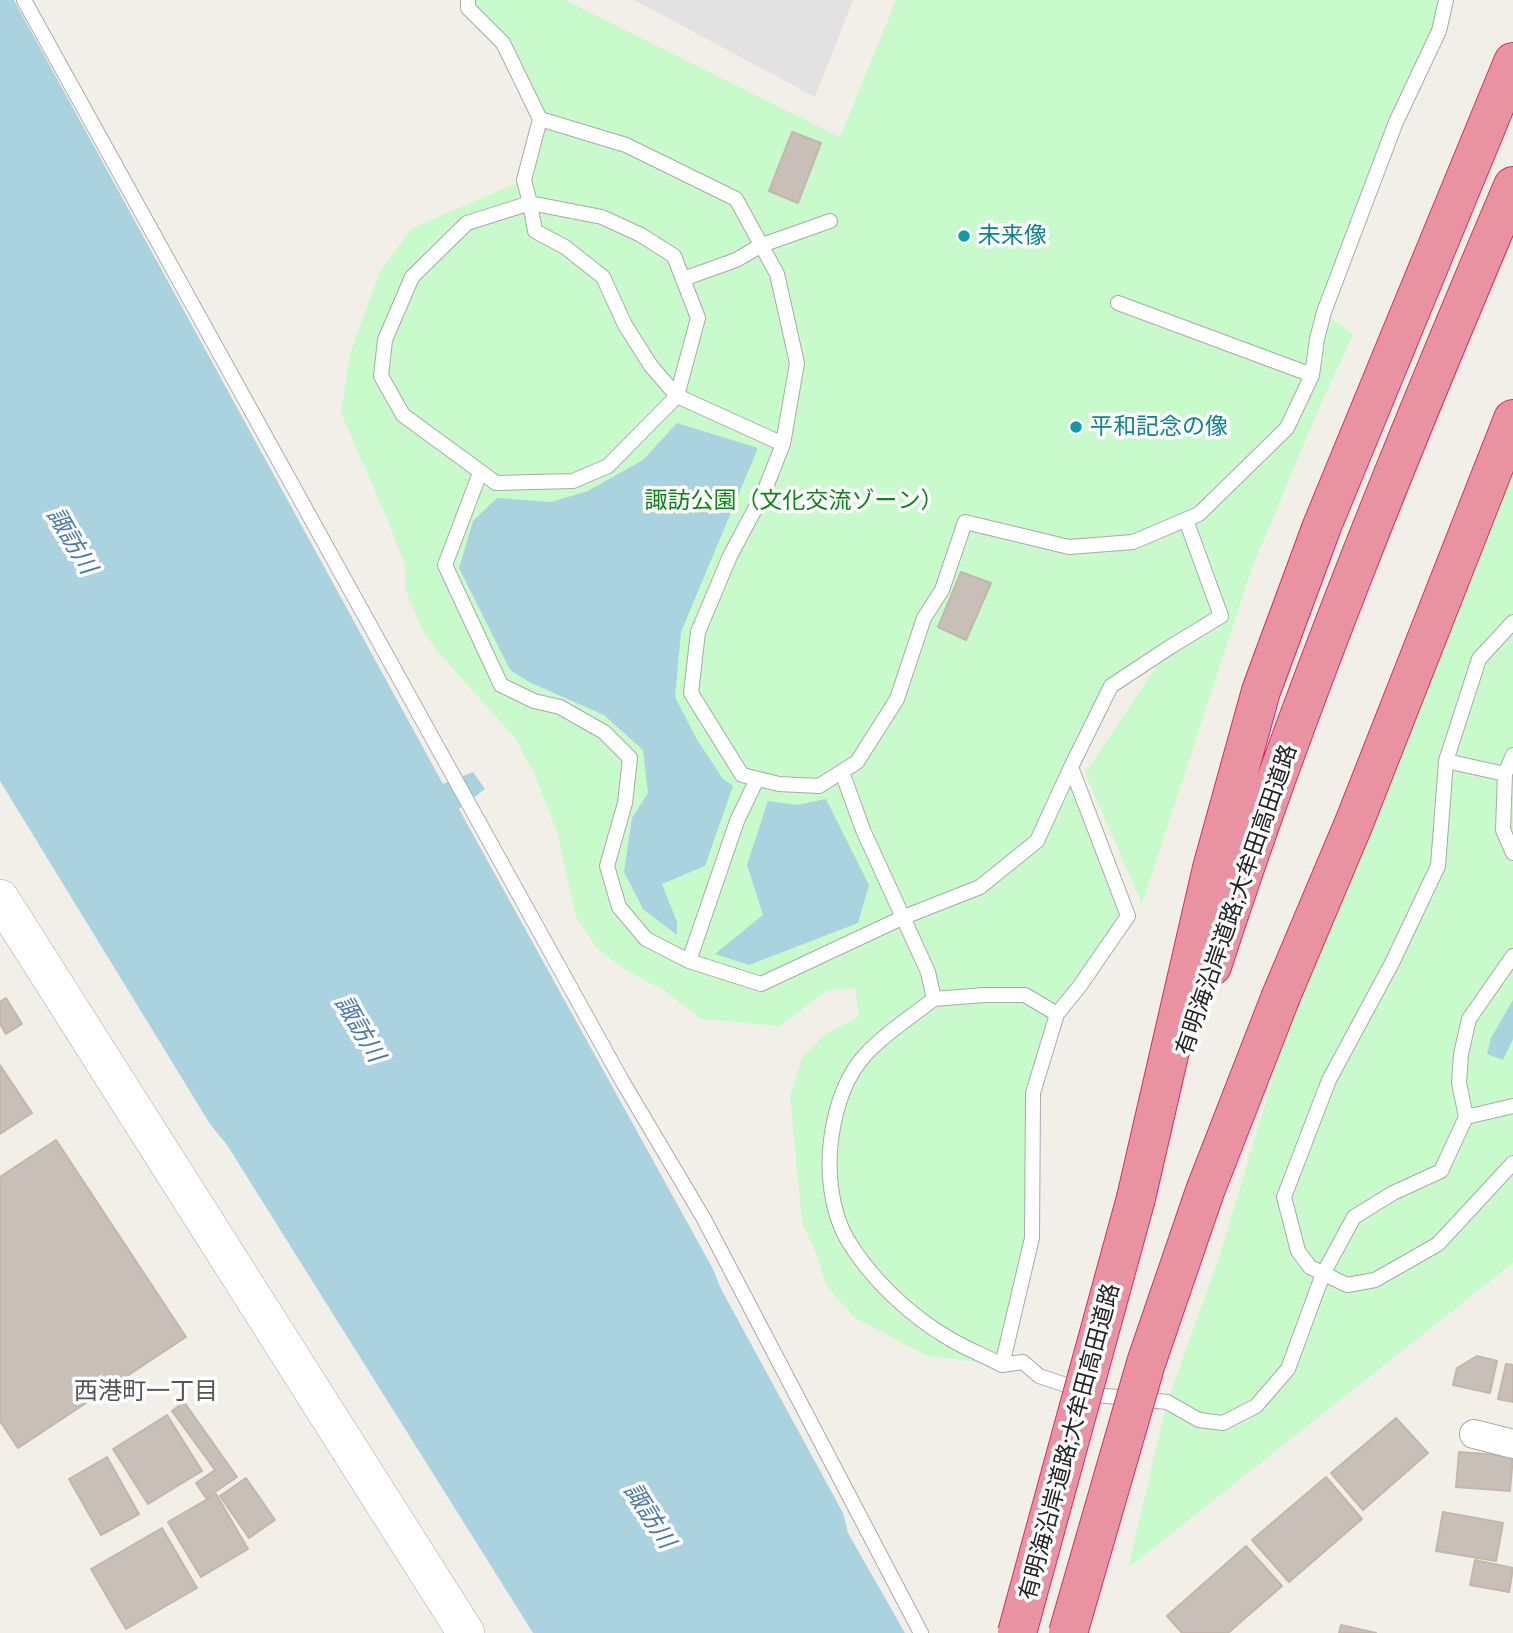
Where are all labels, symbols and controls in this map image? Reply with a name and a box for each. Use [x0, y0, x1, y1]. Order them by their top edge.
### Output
place label: 未来像 [978, 222, 1047, 250]
marker: 未来像 [956, 228, 972, 244]
place label: 平和記念の像 [1090, 413, 1228, 441]
marker: 平和記念の像 [1068, 419, 1084, 435]
park label: 諏訪公園（文化交流ゾーン） [645, 487, 943, 515]
water label: 諏訪川 [40, 503, 102, 579]
street label: 有明海沿岸道路;大牟田高田道路 [1171, 741, 1303, 1059]
water label: 諏訪川 [328, 991, 390, 1067]
street label: 有明海沿岸道路;大牟田高田道路 [1014, 1281, 1126, 1603]
district label: 西港町一丁目 [74, 1378, 218, 1406]
water label: 諏訪川 [617, 1478, 681, 1554]

